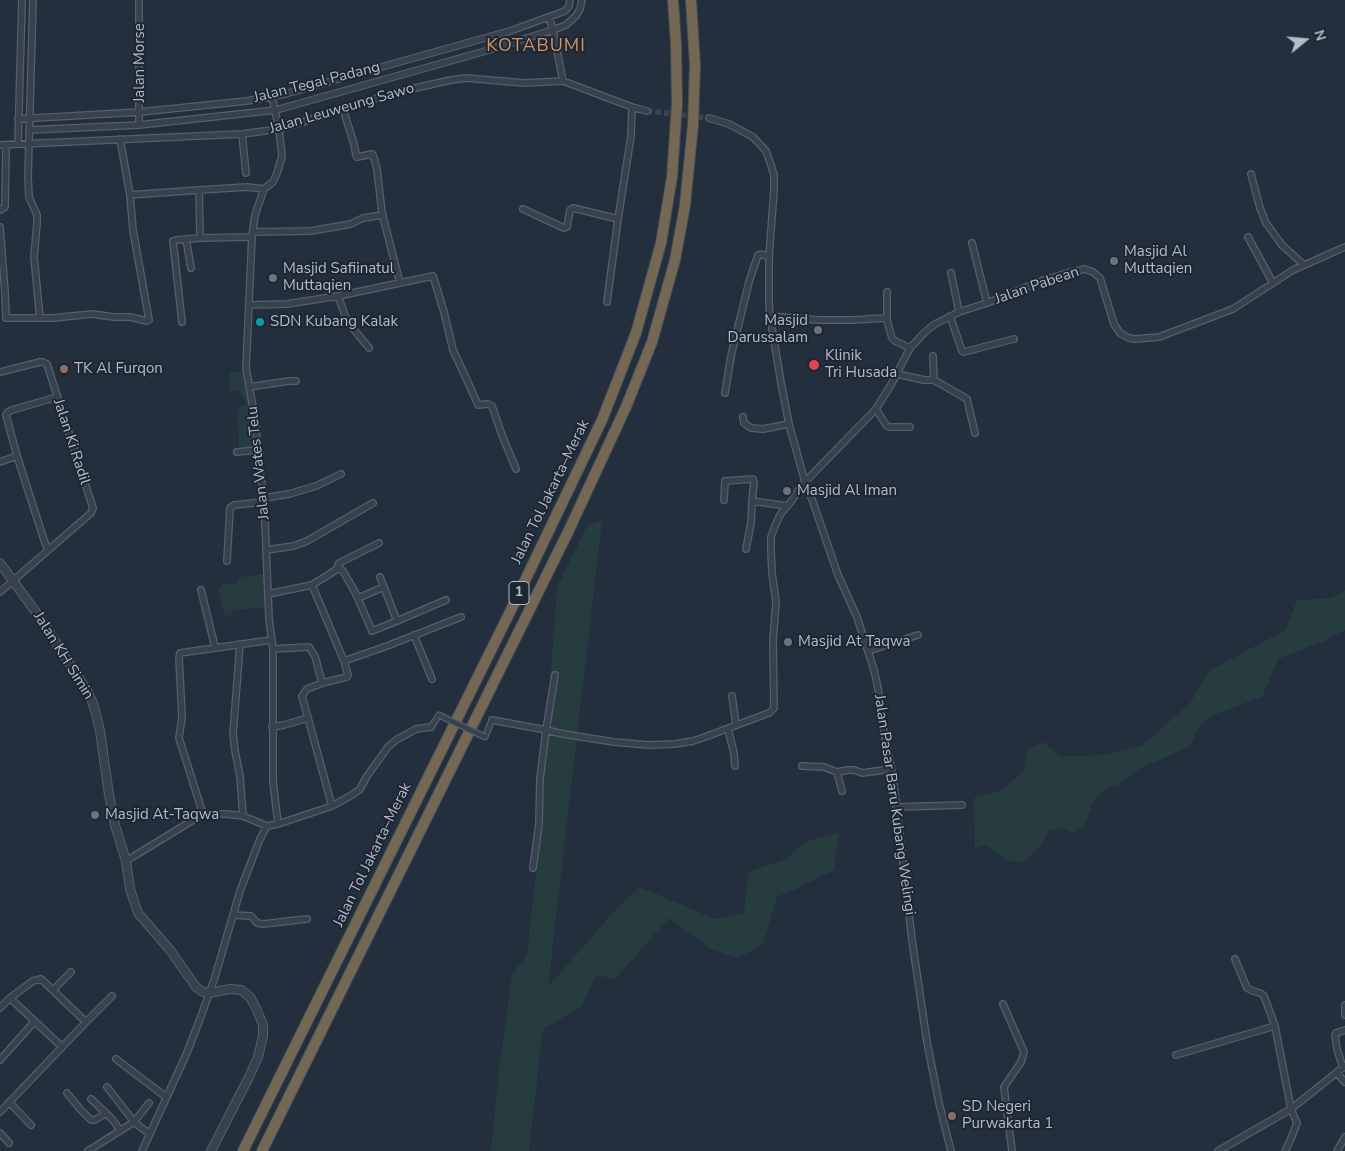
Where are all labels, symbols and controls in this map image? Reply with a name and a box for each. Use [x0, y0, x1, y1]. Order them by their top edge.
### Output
north arrow [1280, 15, 1330, 65]
street label: Jalan Morse [131, 23, 149, 103]
text: N [1309, 28, 1330, 43]
district label: KOTABUMI [485, 36, 587, 58]
street label: Jalan Tegal Padang [252, 59, 382, 107]
street label: Jalan Leuweung Sawo [267, 80, 417, 138]
place label: Masjid Al Muttaqien [1124, 243, 1192, 278]
marker: Masjid Al Muttaqien [1108, 255, 1120, 267]
place label: Masjid Safiinatul Muttaqien [283, 260, 394, 295]
street label: Jalan Pabean [993, 263, 1081, 309]
marker: Masjid Safiinatul Muttaqien [267, 272, 279, 284]
place label: Masjid Darussalam [728, 312, 808, 347]
place label: SDN Kubang Kalak [270, 313, 398, 331]
marker: SDN Kubang Kalak [254, 316, 266, 328]
marker: Masjid Darussalam [812, 324, 824, 336]
place label: Klinik Tri Husada [825, 347, 897, 382]
marker: Klinik Tri Husada [807, 358, 821, 372]
place label: TK Al Furqon [74, 360, 163, 378]
marker: TK Al Furqon [58, 363, 70, 375]
street label: Jalan Ki Radil [49, 397, 93, 487]
street label: Jalan Wates Telu [244, 405, 274, 521]
street label: Jalan Tol Jakarta–Merak [508, 417, 594, 567]
place label: Masjid Al Iman [797, 482, 897, 500]
marker: Masjid Al Iman [781, 485, 793, 497]
road number: 1 [509, 582, 529, 604]
street label: Jalan KH Simin [29, 609, 97, 703]
place label: Masjid At Taqwa [798, 633, 910, 651]
marker: Masjid At Taqwa [782, 636, 794, 648]
street label: Jalan Pasar Baru Kubang Welingi [870, 694, 918, 916]
street label: Jalan Tol Jakarta–Merak [330, 780, 416, 930]
place label: Masjid At-Taqwa [105, 806, 219, 824]
marker: Masjid At-Taqwa [89, 809, 101, 821]
place label: SD Negeri Purwakarta 1 [962, 1098, 1053, 1133]
marker: SD Negeri Purwakarta 1 [946, 1110, 958, 1122]

